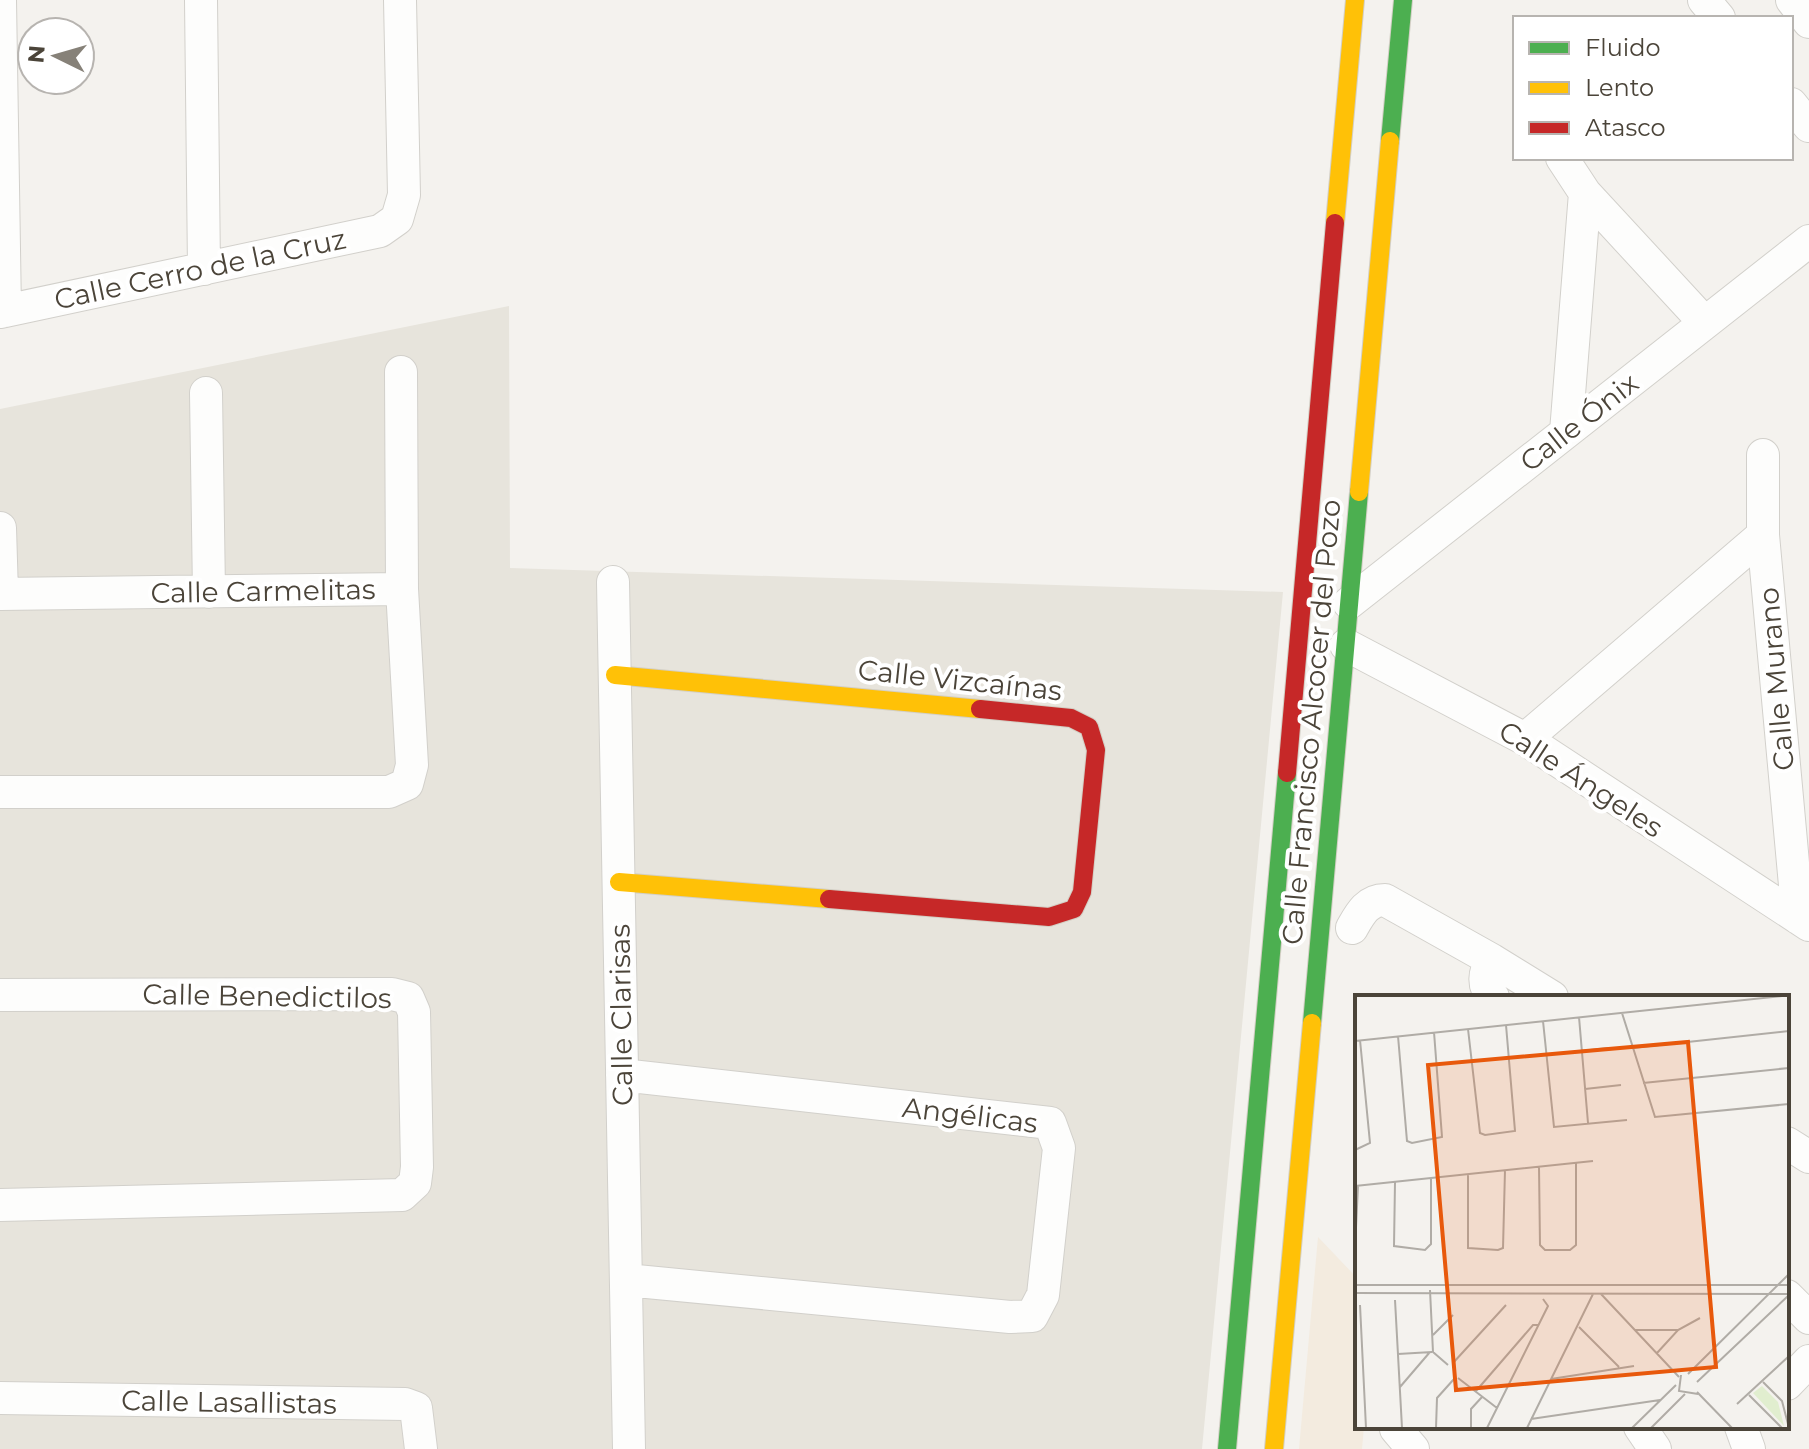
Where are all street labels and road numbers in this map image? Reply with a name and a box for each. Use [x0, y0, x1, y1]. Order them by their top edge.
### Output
street label: Calle Cerro de la Cruz [51, 221, 349, 317]
street label: Calle Ónix [1513, 365, 1645, 479]
street label: Calle Francisco Alcocer del Pozo [1275, 498, 1347, 946]
street label: Calle Carmelitas [150, 572, 376, 610]
street label: Calle Murano [1751, 586, 1801, 772]
street label: Calle Vizcaínas [856, 652, 1064, 708]
street label: Calle Ángeles [1493, 713, 1669, 845]
street label: Calle Clarisas [602, 924, 640, 1106]
street label: Calle Benedictilos [142, 977, 392, 1015]
street label: Angélicas [900, 1090, 1040, 1140]
street label: Calle Lasallistas [121, 1383, 337, 1421]

